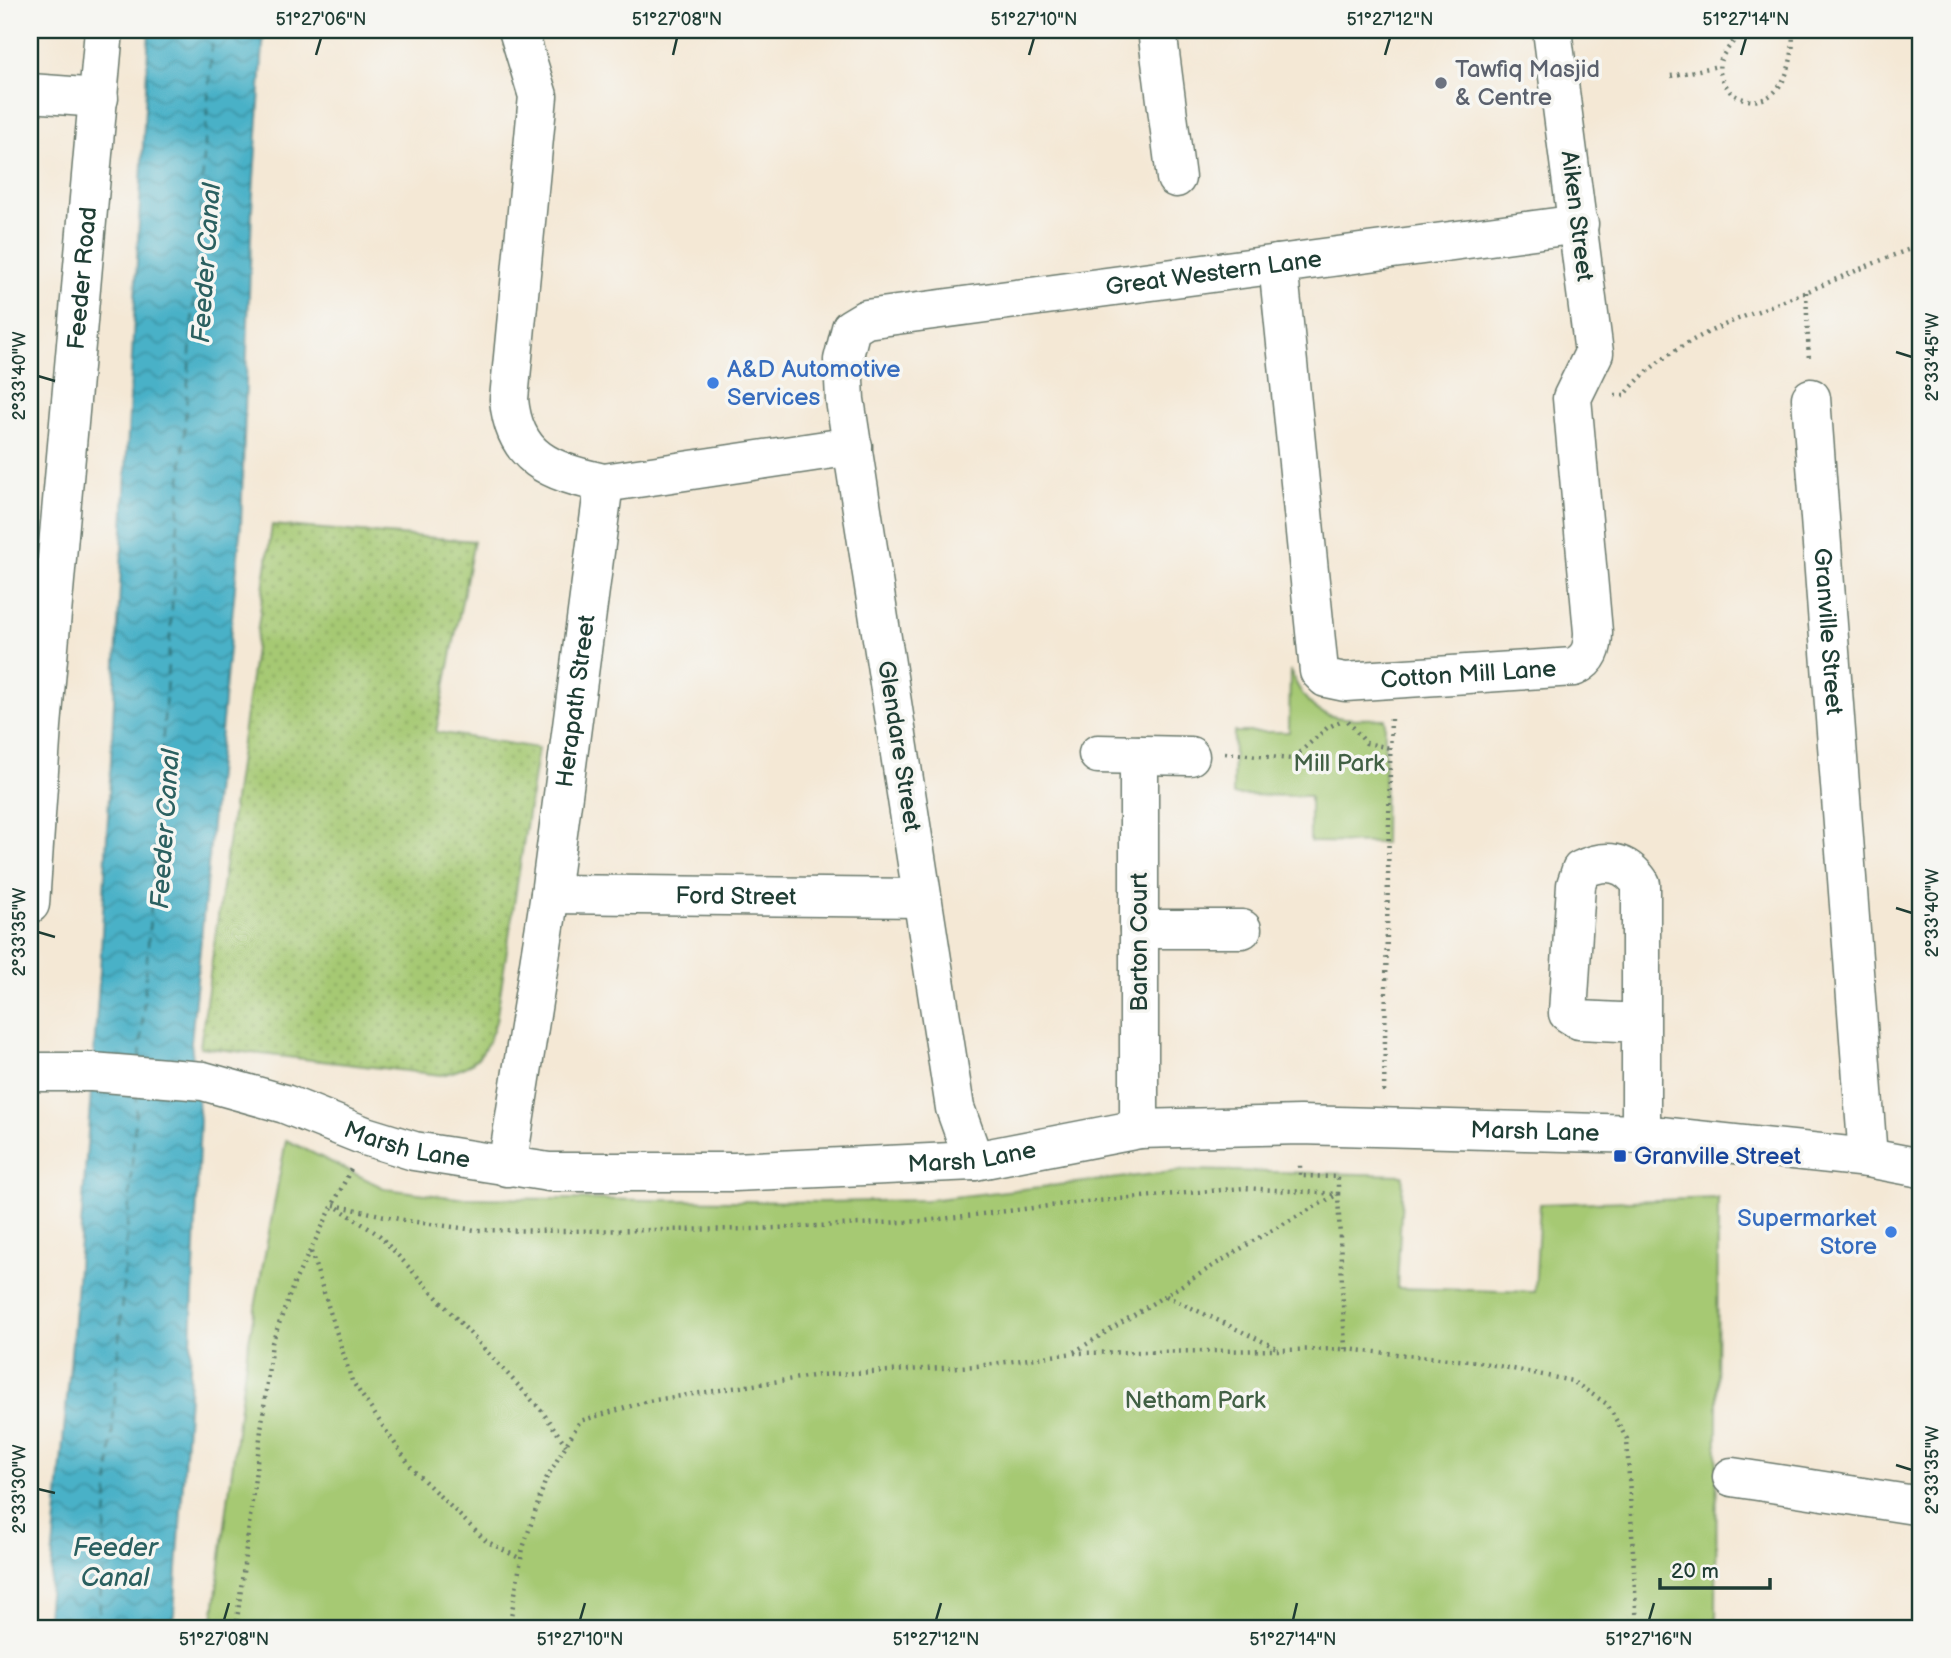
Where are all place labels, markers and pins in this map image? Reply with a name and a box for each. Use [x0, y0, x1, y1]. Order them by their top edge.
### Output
place label: Tawfiq Masjid & Centre [1455, 55, 1600, 112]
marker: Tawfiq Masjid & Centre [1433, 75, 1449, 91]
place label: A&D Automotive Services [727, 355, 900, 412]
marker: A&D Automotive Services [705, 375, 721, 391]
place label: Granville Street [1634, 1142, 1802, 1171]
marker: Granville Street [1612, 1148, 1628, 1164]
place label: Supermarket Store [1737, 1204, 1878, 1261]
marker: Supermarket Store [1883, 1224, 1899, 1240]

